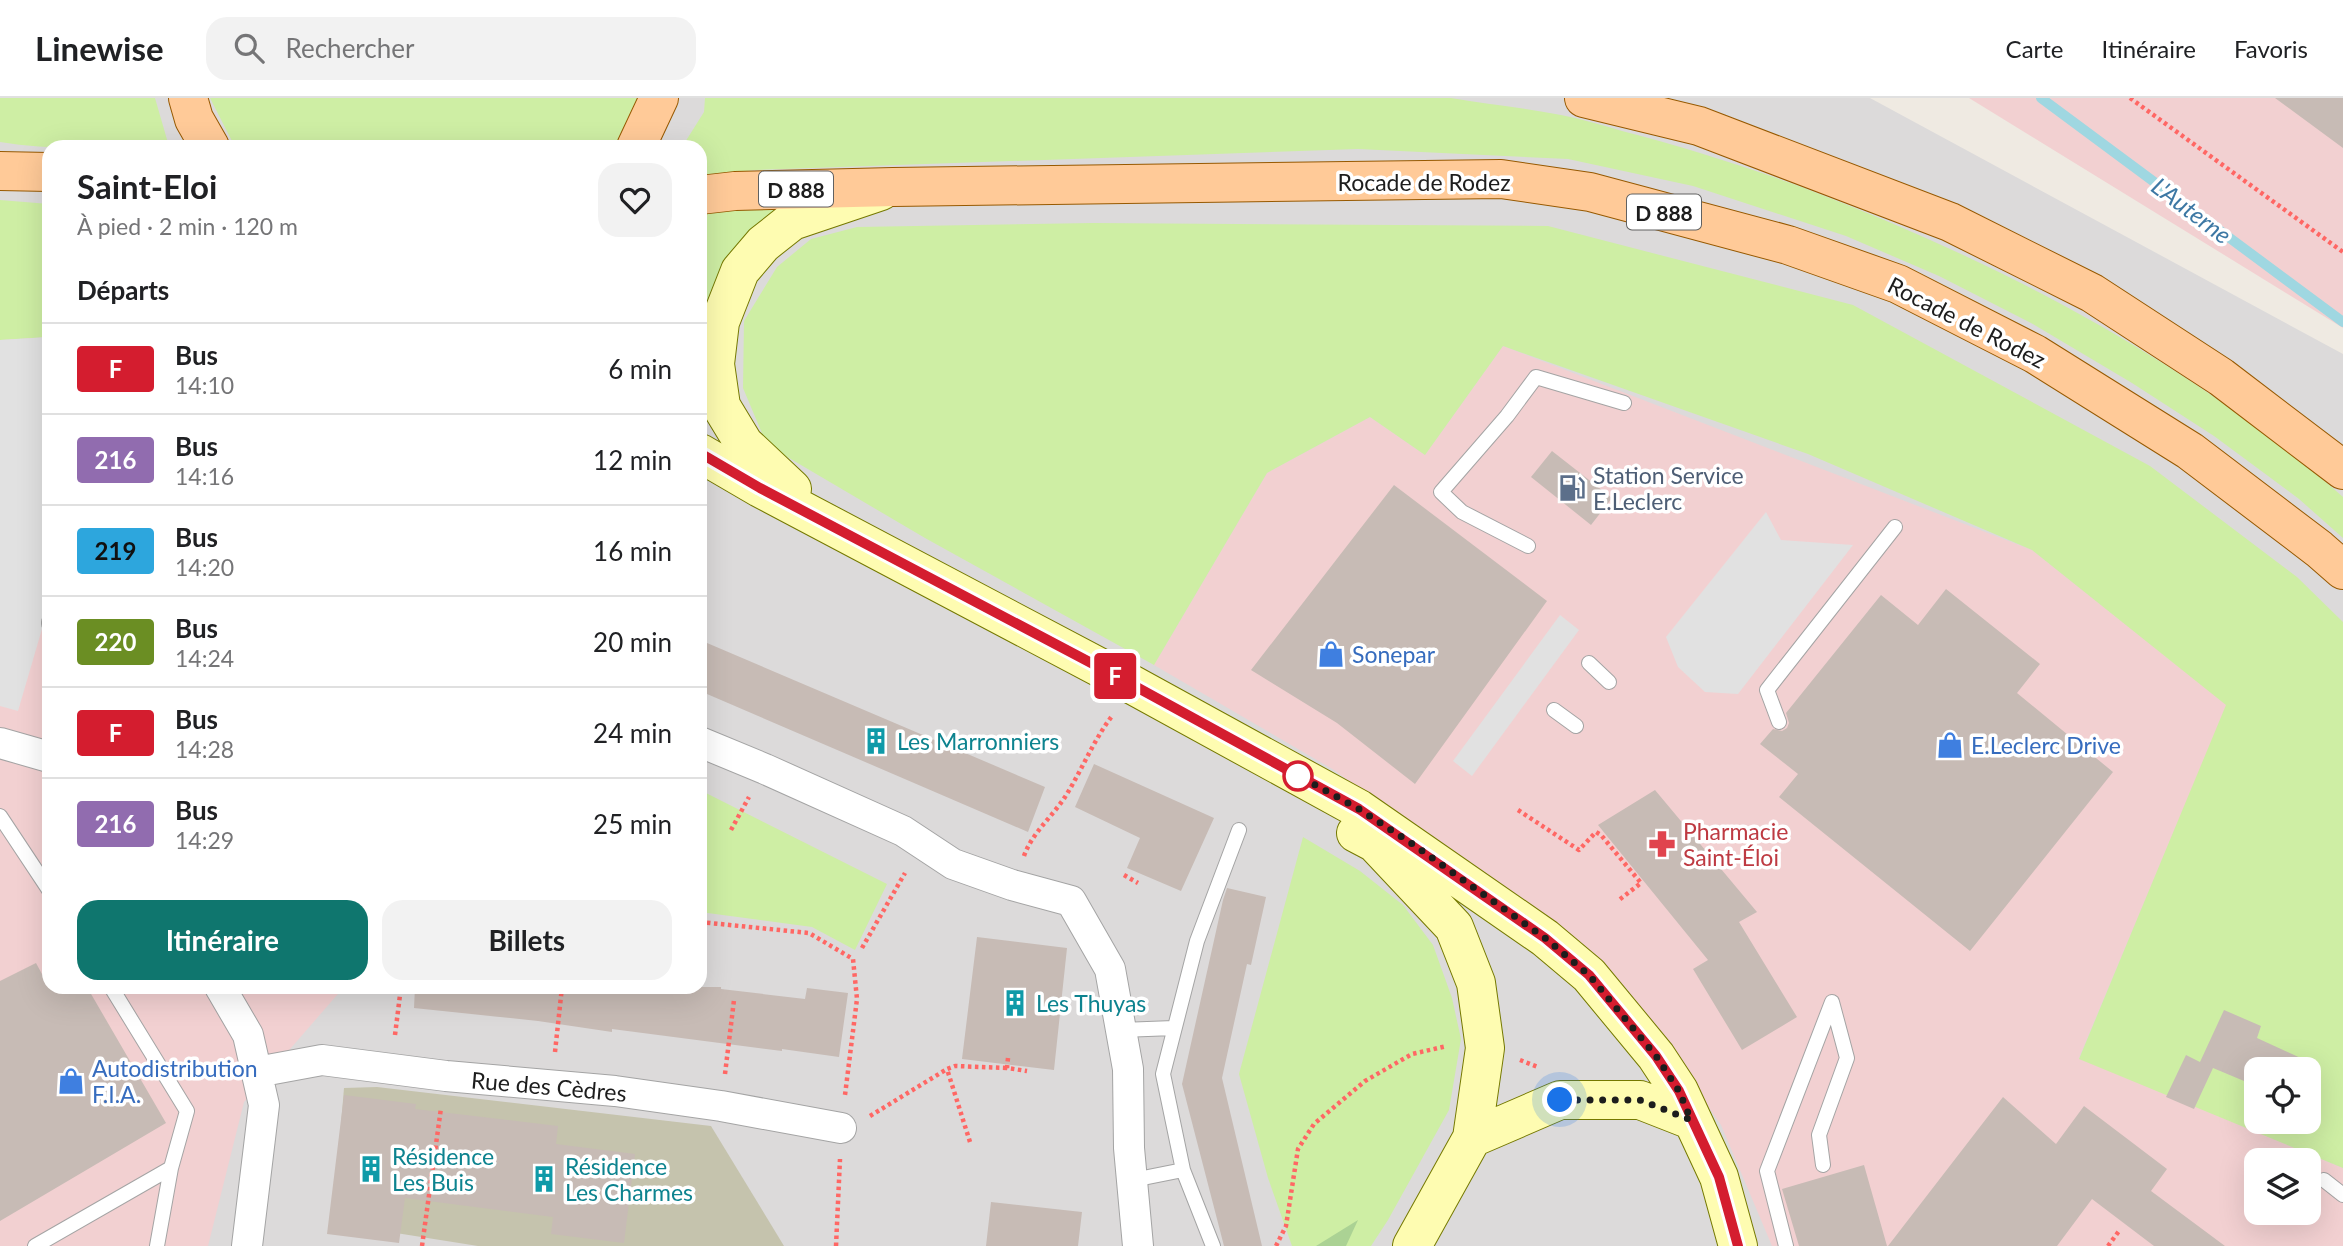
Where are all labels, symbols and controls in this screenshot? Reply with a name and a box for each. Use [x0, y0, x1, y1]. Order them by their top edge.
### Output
search box [206, 17, 696, 80]
text: Linewise [35, 28, 164, 68]
icon: search [230, 29, 268, 67]
text: Rechercher [286, 32, 414, 64]
text: Carte [2006, 34, 2064, 63]
text: Itinéraire [2102, 34, 2196, 63]
text: Favoris [2234, 34, 2308, 63]
button: heart [598, 163, 672, 237]
text: Saint-Eloi [77, 166, 217, 206]
street label: Rocade de Rodez [1337, 168, 1511, 196]
water label: L'Auterne [2147, 171, 2237, 249]
road number: D 888 [759, 172, 833, 206]
road number: D 888 [1627, 194, 1701, 230]
text: À pied · 2 min · 120 m [77, 212, 298, 240]
street label: Rocade de Rodez [1884, 270, 2050, 374]
text: Départs [77, 274, 169, 306]
text: Bus [175, 339, 218, 371]
text: 6 min [608, 353, 672, 385]
text: F [109, 354, 122, 383]
text: 14:10 [175, 371, 234, 399]
text: Bus [175, 430, 218, 462]
text: 12 min [593, 444, 672, 476]
text: 216 [95, 445, 136, 474]
place label: Station Service E.Leclerc [1593, 461, 1744, 515]
text: 14:16 [175, 462, 234, 490]
fuel station icon: Station Service E.Leclerc [1557, 473, 1587, 503]
text: Bus [175, 521, 218, 553]
text: 16 min [593, 535, 672, 567]
text: 219 [95, 536, 136, 565]
text: 14:20 [175, 553, 234, 581]
text: Bus [175, 612, 218, 644]
text: 20 min [593, 626, 672, 658]
text: 220 [95, 627, 136, 656]
shop icon: Sonepar [1316, 639, 1346, 669]
place label: Sonepar [1352, 640, 1436, 668]
text: 14:24 [175, 644, 234, 672]
line badge: F [1092, 653, 1138, 699]
text: F [1108, 661, 1122, 690]
text: Bus [175, 703, 218, 735]
text: 24 min [593, 717, 672, 749]
text: F [109, 718, 122, 747]
building icon: Les Marronniers [861, 726, 891, 756]
place label: Les Marronniers [897, 727, 1059, 755]
shop icon: E.Leclerc Drive [1935, 730, 1965, 760]
place label: E.Leclerc Drive [1971, 731, 2121, 759]
text: 14:28 [175, 735, 234, 763]
unlabelled marker [1283, 761, 1313, 791]
text: Bus [175, 794, 218, 826]
text: 25 min [593, 808, 672, 840]
text: 216 [95, 809, 136, 838]
place label: Pharmacie Saint-Éloi [1683, 817, 1788, 871]
text: 14:29 [175, 826, 234, 854]
pharmacy icon: Pharmacie Saint-Éloi [1647, 829, 1677, 859]
button: Itinéraire [77, 900, 368, 980]
button: Billets [382, 900, 672, 980]
building icon: Les Thuyas [1000, 988, 1030, 1018]
place label: Les Thuyas [1036, 989, 1146, 1017]
place label: Autodistribution F.I.A. [92, 1054, 258, 1108]
map controls [2244, 1057, 2321, 1225]
button: locate [2244, 1057, 2321, 1134]
street label: Rue des Cèdres [470, 1065, 628, 1107]
shop icon: Autodistribution F.I.A. [56, 1066, 86, 1096]
your location [1542, 1082, 1577, 1117]
place label: Résidence Les Buis [392, 1142, 494, 1196]
button: layers [2244, 1148, 2321, 1225]
place label: Résidence Les Charmes [565, 1152, 693, 1206]
building icon: Résidence Les Buis [356, 1154, 386, 1184]
building icon: Résidence Les Charmes [529, 1164, 559, 1194]

